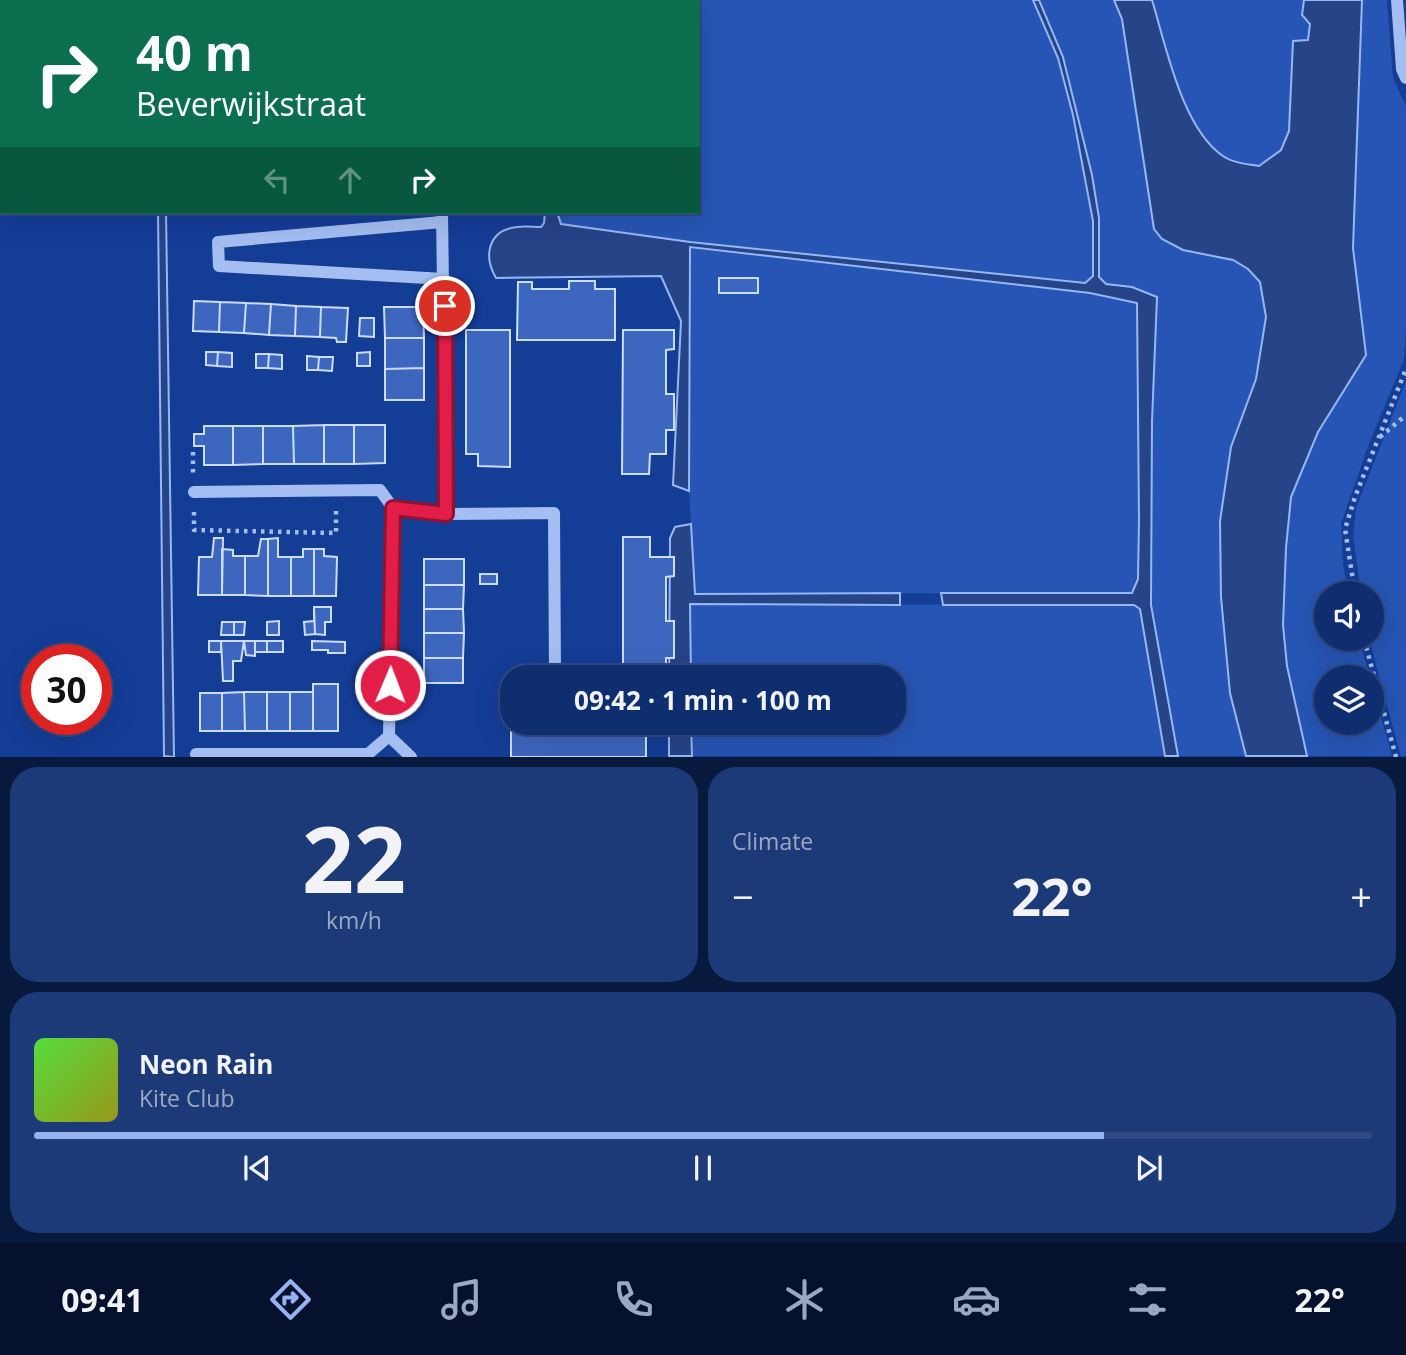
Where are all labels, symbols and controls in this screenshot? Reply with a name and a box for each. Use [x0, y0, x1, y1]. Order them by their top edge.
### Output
text: 40 m [136, 19, 253, 85]
icon: right [21, 28, 112, 119]
text: Beverwijkstraat [136, 82, 366, 125]
icon: left [258, 161, 296, 199]
icon: ahead [331, 161, 369, 199]
icon: right [404, 161, 442, 199]
pin [415, 276, 475, 336]
icon: arrive [426, 287, 464, 325]
map controls [1314, 581, 1384, 735]
button: sound [1314, 581, 1384, 651]
speed limit sign: 30 [21, 644, 112, 735]
position arrow [353, 648, 427, 722]
button: layers [1314, 665, 1384, 735]
text: 09:42 · 1 min · 100 m [574, 682, 832, 718]
text: 22 [302, 796, 406, 920]
text: Climate [732, 825, 813, 857]
text: 22° [1011, 860, 1093, 931]
text: − [732, 870, 754, 922]
text: + [1350, 870, 1372, 922]
text: km/h [326, 904, 382, 936]
text: Neon Rain [139, 1046, 273, 1082]
text: Kite Club [139, 1082, 234, 1114]
icon: previous [238, 1149, 276, 1187]
icon: pause [684, 1149, 722, 1187]
icon: next [1130, 1149, 1168, 1187]
icon: directions [266, 1275, 315, 1324]
icon: music [437, 1275, 486, 1324]
icon: phone [609, 1275, 658, 1324]
icon: climate [780, 1275, 829, 1324]
icon: car [952, 1275, 1001, 1324]
icon: filters [1123, 1275, 1172, 1324]
text: 09:41 [61, 1278, 144, 1321]
text: 22° [1294, 1278, 1345, 1321]

